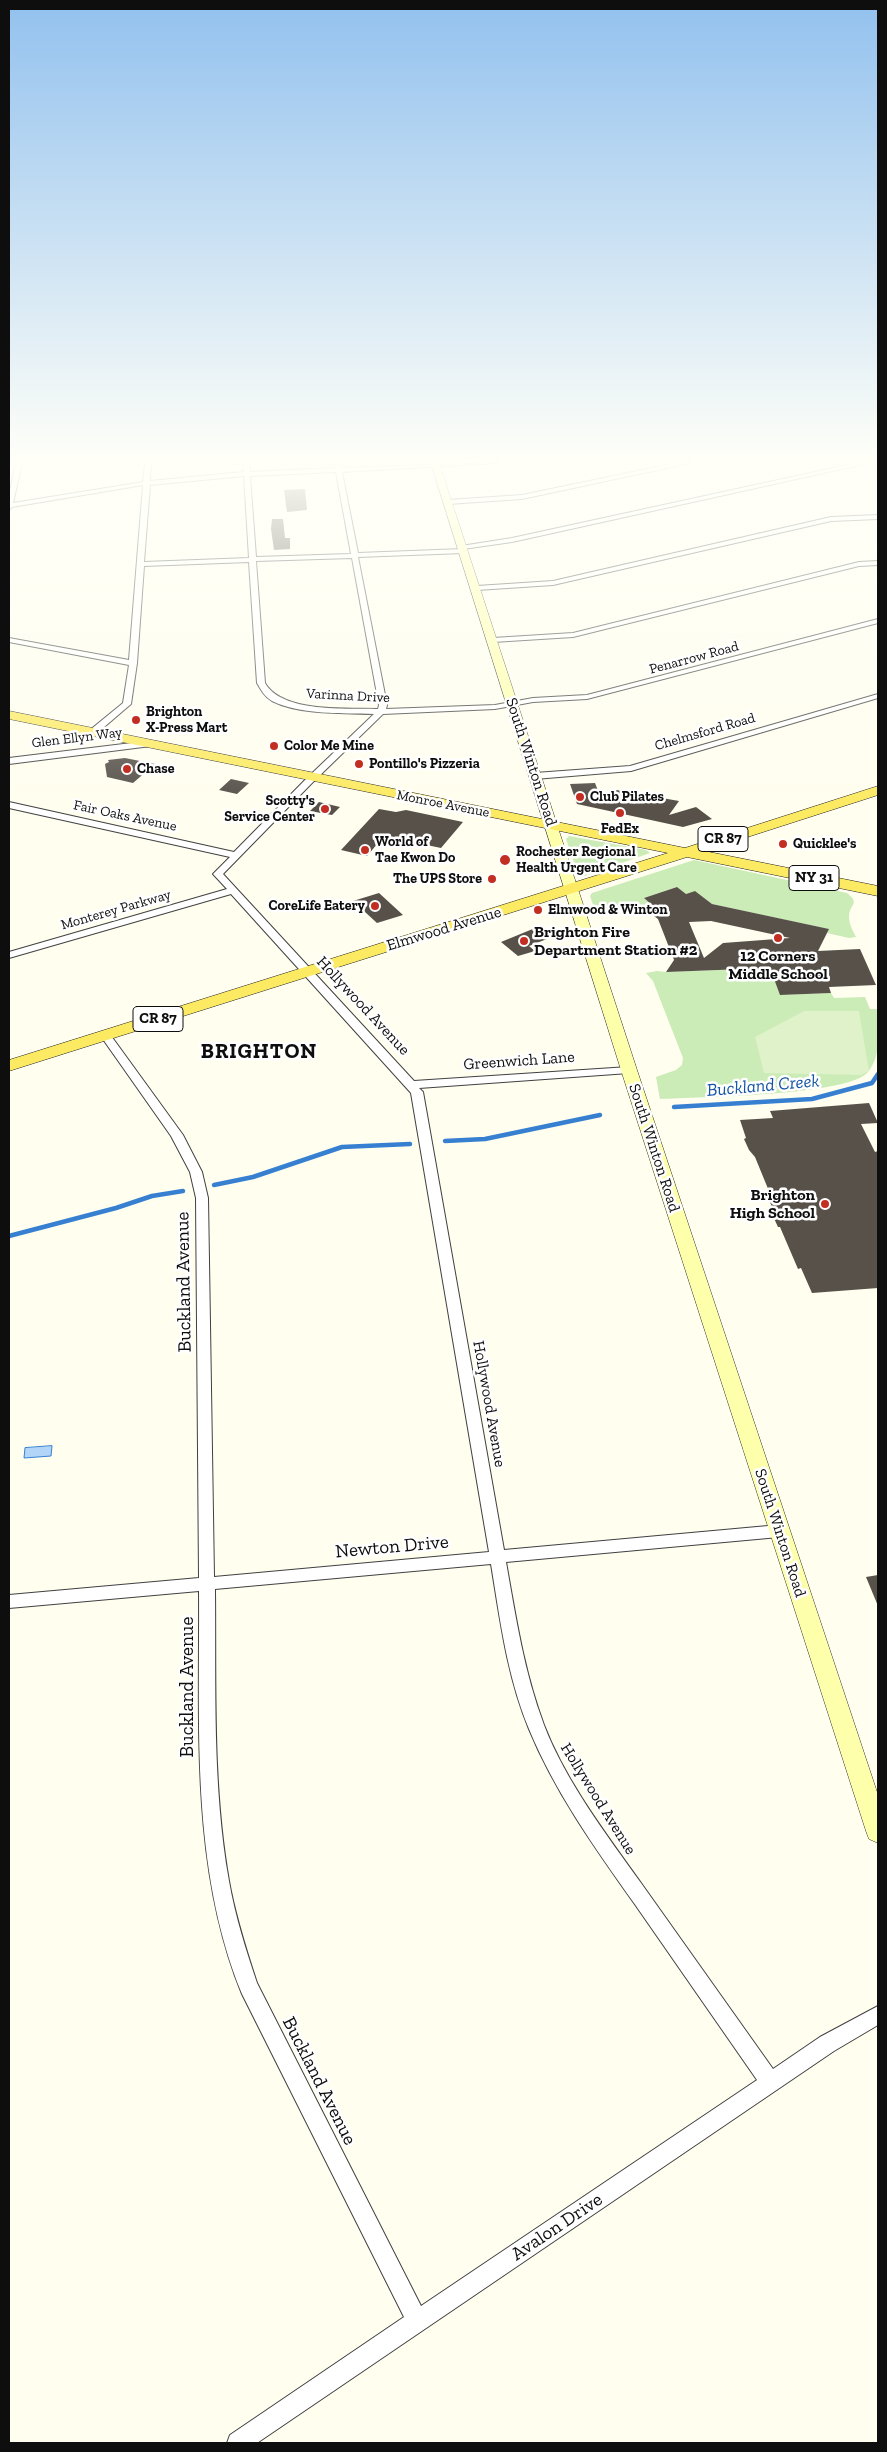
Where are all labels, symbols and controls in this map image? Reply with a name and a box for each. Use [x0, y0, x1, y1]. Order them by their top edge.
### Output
street label: Penarrow Road [647, 638, 741, 678]
street label: Varinna Drive [306, 685, 390, 707]
street label: South Winton Road [501, 695, 561, 829]
place label: Brighton X-Press Mart [146, 704, 227, 736]
street label: Chelmsford Road [653, 710, 757, 754]
marker: Brighton X-Press Mart [130, 714, 142, 726]
street label: Glen Ellyn Way [31, 724, 123, 752]
place label: Color Me Mine [284, 738, 374, 754]
marker: Color Me Mine [268, 740, 280, 752]
place label: Pontillo's Pizzeria [369, 756, 480, 772]
marker: Pontillo's Pizzeria [353, 758, 365, 770]
place label: Chase [137, 761, 174, 777]
marker: Chase [121, 763, 133, 775]
street label: Monroe Avenue [395, 787, 491, 821]
place label: Club Pilates [590, 789, 664, 805]
marker: Club Pilates [574, 791, 586, 803]
place label: Scotty's Service Center [224, 793, 315, 826]
street label: Fair Oaks Avenue [72, 797, 178, 835]
marker: Scotty's Service Center [319, 803, 331, 815]
marker: FedEx [614, 807, 626, 819]
place label: FedEx [601, 821, 639, 837]
road number: CR 87 [698, 826, 748, 852]
place label: World of Tae Kwon Do [375, 834, 455, 866]
place label: Quicklee's [793, 836, 857, 852]
marker: Quicklee's [777, 838, 789, 850]
marker: World of Tae Kwon Do [359, 844, 371, 856]
place label: Rochester Regional Health Urgent Care [516, 844, 637, 876]
marker: Rochester Regional Health Urgent Care [498, 853, 512, 867]
road number: NY 31 [789, 866, 839, 890]
place label: The UPS Store [393, 871, 482, 887]
marker: The UPS Store [486, 873, 498, 885]
street label: Monterey Parkway [59, 886, 173, 934]
place label: CoreLife Eatery [268, 898, 365, 914]
marker: CoreLife Eatery [369, 900, 381, 912]
street label: Elmwood Avenue [384, 902, 504, 956]
place label: Elmwood & Winton [548, 902, 668, 918]
marker: Elmwood & Winton [532, 904, 544, 916]
place label: Brighton Fire Department Station #2 [534, 922, 697, 960]
marker: 12 Corners Middle School [772, 932, 784, 944]
marker: Brighton Fire Department Station #2 [518, 935, 530, 947]
place label: 12 Corners Middle School [728, 946, 828, 984]
street label: Hollywood Avenue [312, 953, 414, 1059]
road number: CR 87 [133, 1006, 183, 1032]
district label: BRIGHTON [200, 1039, 318, 1065]
street label: Greenwich Lane [463, 1048, 575, 1074]
water label: Buckland Creek [706, 1070, 820, 1102]
street label: South Winton Road [624, 1081, 684, 1215]
place label: Brighton High School [730, 1185, 815, 1223]
marker: Brighton High School [819, 1198, 831, 1210]
street label: Buckland Avenue [171, 1211, 197, 1353]
street label: Hollywood Avenue [468, 1339, 510, 1469]
street label: South Winton Road [750, 1466, 810, 1600]
street label: Newton Drive [334, 1531, 450, 1563]
street label: Buckland Avenue [177, 1617, 199, 1757]
street label: Hollywood Avenue [556, 1740, 640, 1858]
street label: Buckland Avenue [277, 2013, 361, 2149]
street label: Avalon Drive [507, 2188, 607, 2266]

